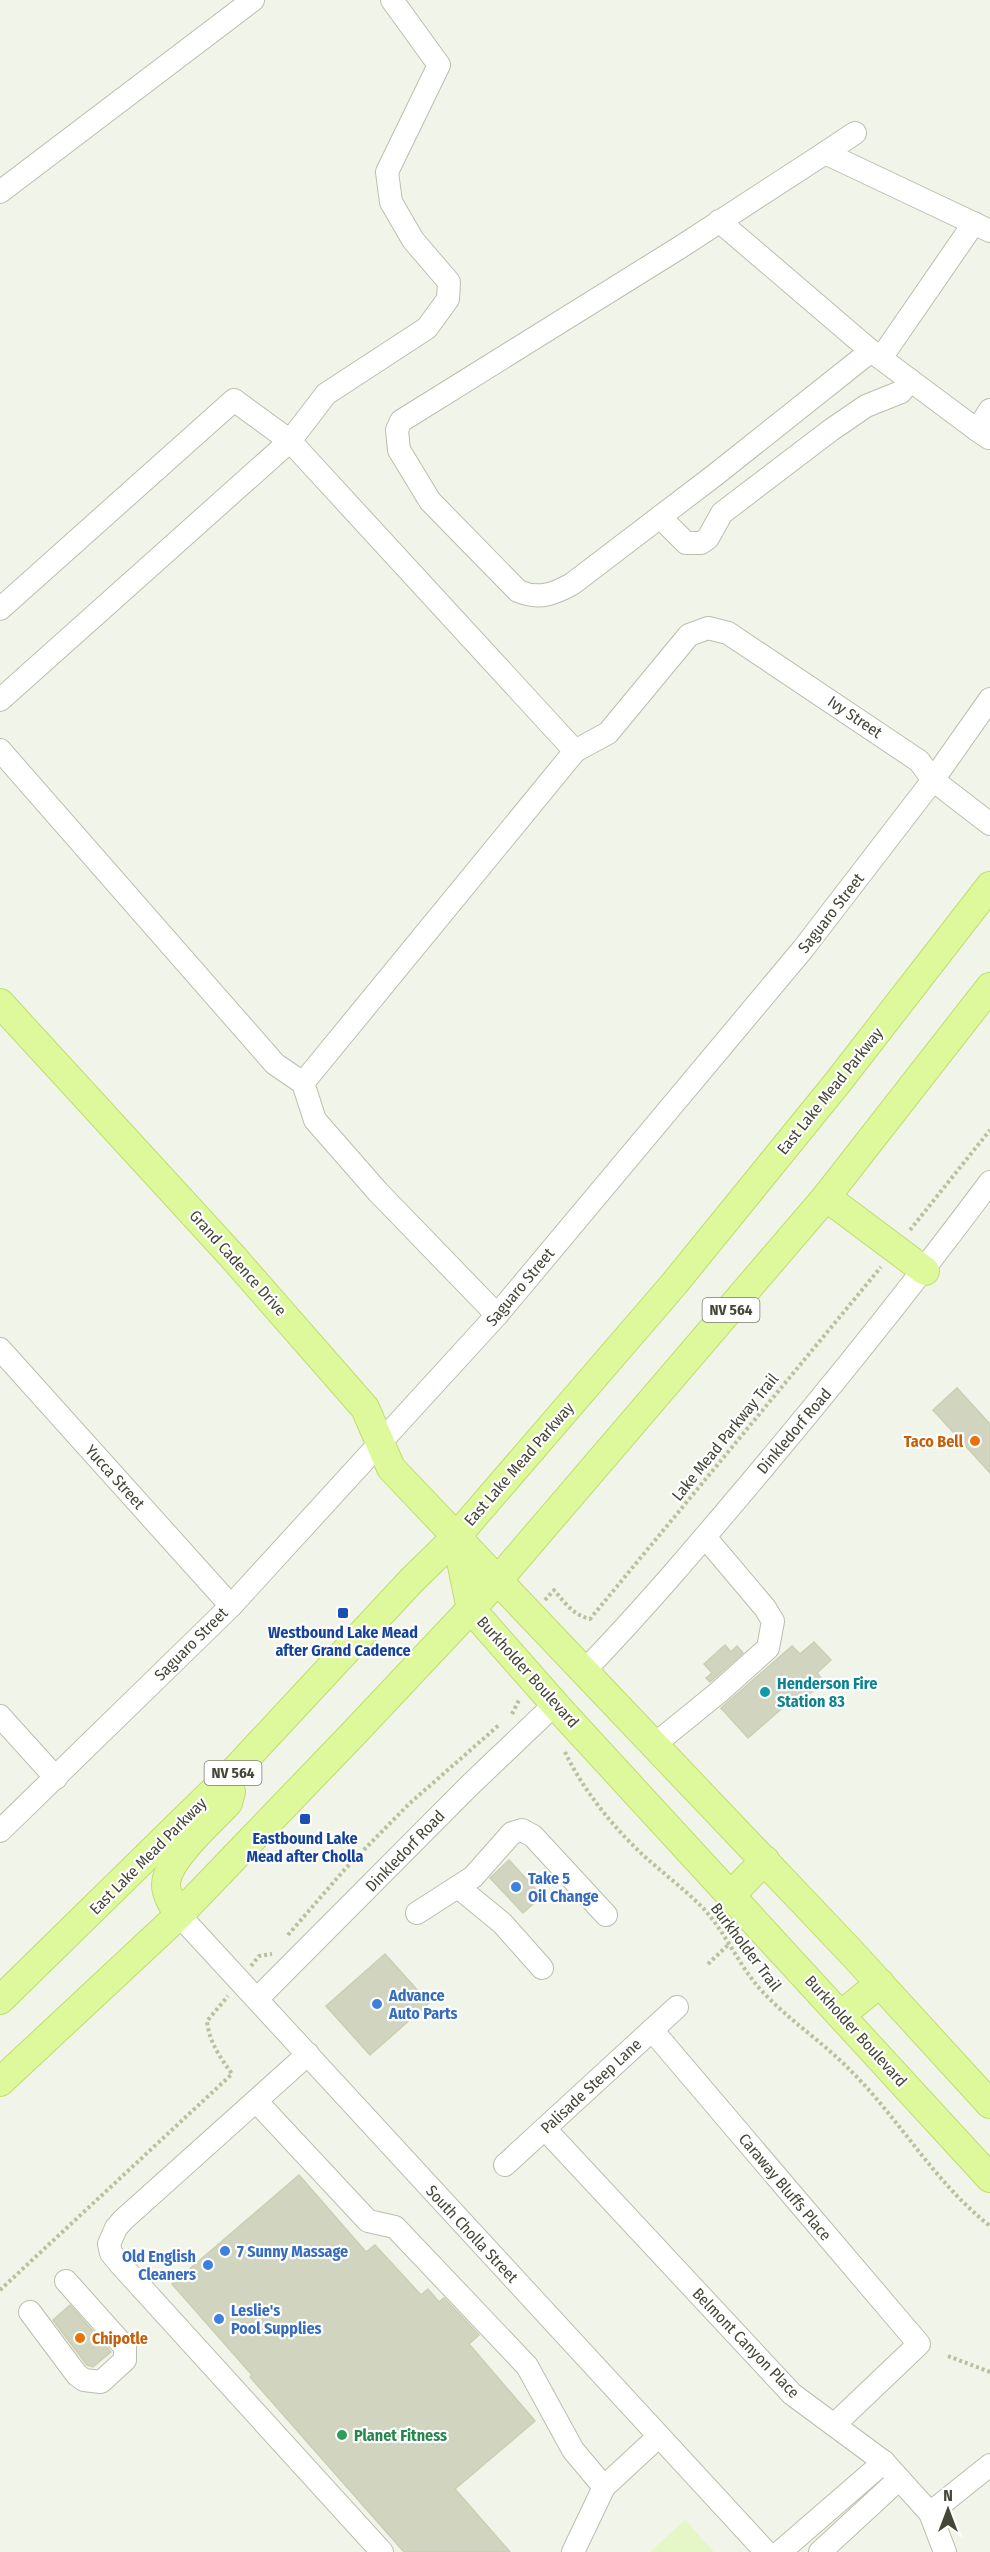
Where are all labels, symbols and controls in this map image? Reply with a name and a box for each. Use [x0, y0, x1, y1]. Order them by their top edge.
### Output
street label: Ivy Street [824, 692, 886, 743]
street label: Saguaro Street [794, 869, 868, 957]
street label: East Lake Mead Parkway [773, 1023, 887, 1158]
street label: Grand Cadence Drive [186, 1206, 291, 1320]
street label: Saguaro Street [482, 1244, 559, 1330]
road number: NV 564 [702, 1298, 760, 1322]
street label: Lake Mead Parkway Trail [668, 1369, 782, 1505]
street label: Dinkledorf Road [753, 1384, 835, 1478]
street label: East Lake Mead Parkway [460, 1398, 578, 1530]
place label: Taco Bell [904, 1432, 964, 1451]
marker: Taco Bell [968, 1434, 982, 1448]
street label: Yucca Street [81, 1441, 149, 1514]
street label: Saguaro Street [150, 1603, 232, 1685]
marker: Westbound Lake Mead after Grand Cadence [336, 1606, 350, 1620]
street label: Burkholder Boulevard [473, 1613, 583, 1731]
place label: Westbound Lake Mead after Grand Cadence [268, 1623, 418, 1660]
place label: Henderson Fire Station 83 [777, 1674, 877, 1711]
marker: Henderson Fire Station 83 [758, 1685, 772, 1699]
road number: NV 564 [204, 1761, 262, 1785]
street label: East Lake Mead Parkway [86, 1793, 211, 1918]
street label: Dinkledorf Road [361, 1806, 449, 1896]
marker: Eastbound Lake Mead after Cholla [298, 1812, 312, 1826]
place label: Eastbound Lake Mead after Cholla [246, 1829, 364, 1866]
place label: Take 5 Oil Change [528, 1869, 599, 1906]
marker: Take 5 Oil Change [509, 1880, 523, 1894]
street label: Burkholder Trail [707, 1899, 785, 1995]
street label: Burkholder Boulevard [801, 1972, 911, 2090]
place label: Advance Auto Parts [388, 1986, 458, 2023]
marker: Advance Auto Parts [370, 1997, 384, 2011]
street label: Palisade Steep Lane [537, 2035, 645, 2137]
street label: Caraway Bluffs Place [735, 2130, 835, 2244]
street label: South Cholla Street [422, 2181, 523, 2287]
place label: 7 Sunny Massage [237, 2242, 348, 2261]
marker: 7 Sunny Massage [218, 2244, 232, 2258]
place label: Old English Cleaners [122, 2247, 196, 2284]
marker: Old English Cleaners [201, 2258, 215, 2272]
street label: Belmont Canyon Place [689, 2284, 803, 2402]
place label: Leslie's Pool Supplies [231, 2301, 322, 2338]
marker: Leslie's Pool Supplies [212, 2312, 226, 2326]
place label: Chipotle [92, 2329, 148, 2348]
marker: Chipotle [73, 2331, 87, 2345]
place label: Planet Fitness [354, 2426, 447, 2445]
marker: Planet Fitness [335, 2428, 349, 2442]
north arrow [918, 2480, 978, 2540]
text: N [943, 2486, 953, 2505]

